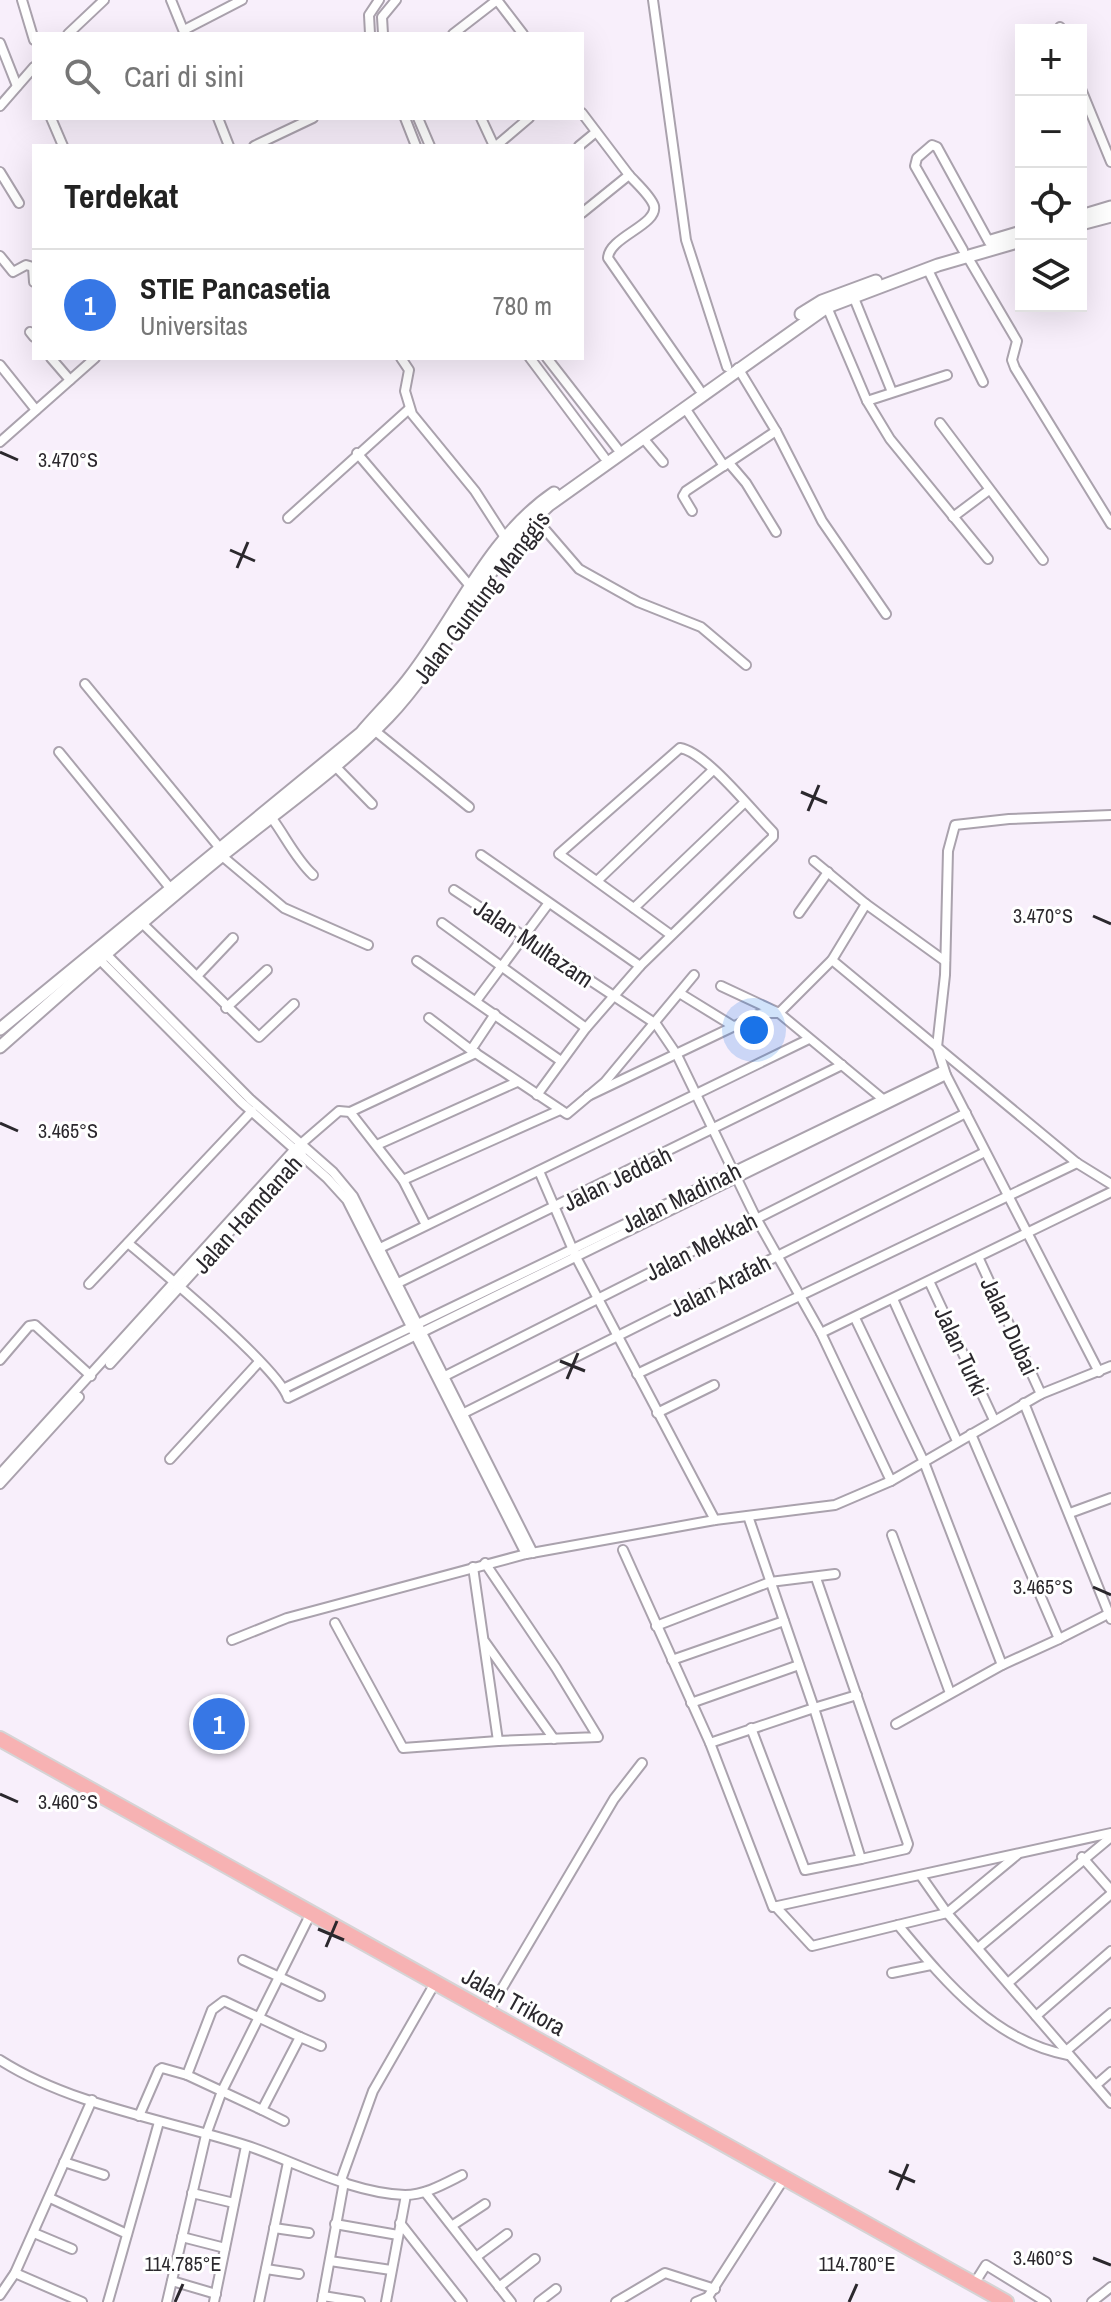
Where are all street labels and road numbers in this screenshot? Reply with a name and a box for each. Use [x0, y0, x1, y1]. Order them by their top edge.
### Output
street label: Jalan Guntung Manggis [405, 504, 557, 690]
street label: Jalan Multazam [468, 891, 600, 995]
street label: Jalan Jeddah [557, 1138, 677, 1218]
street label: Jalan Hamdanah [185, 1148, 309, 1280]
street label: Jalan Madinah [616, 1154, 746, 1240]
street label: Jalan Mekkah [640, 1204, 762, 1288]
street label: Jalan Arafah [664, 1246, 776, 1324]
street label: Jalan Dubai [973, 1272, 1047, 1380]
street label: Jalan Turki [927, 1301, 997, 1401]
street label: Jalan Trikora [456, 1959, 572, 2043]

